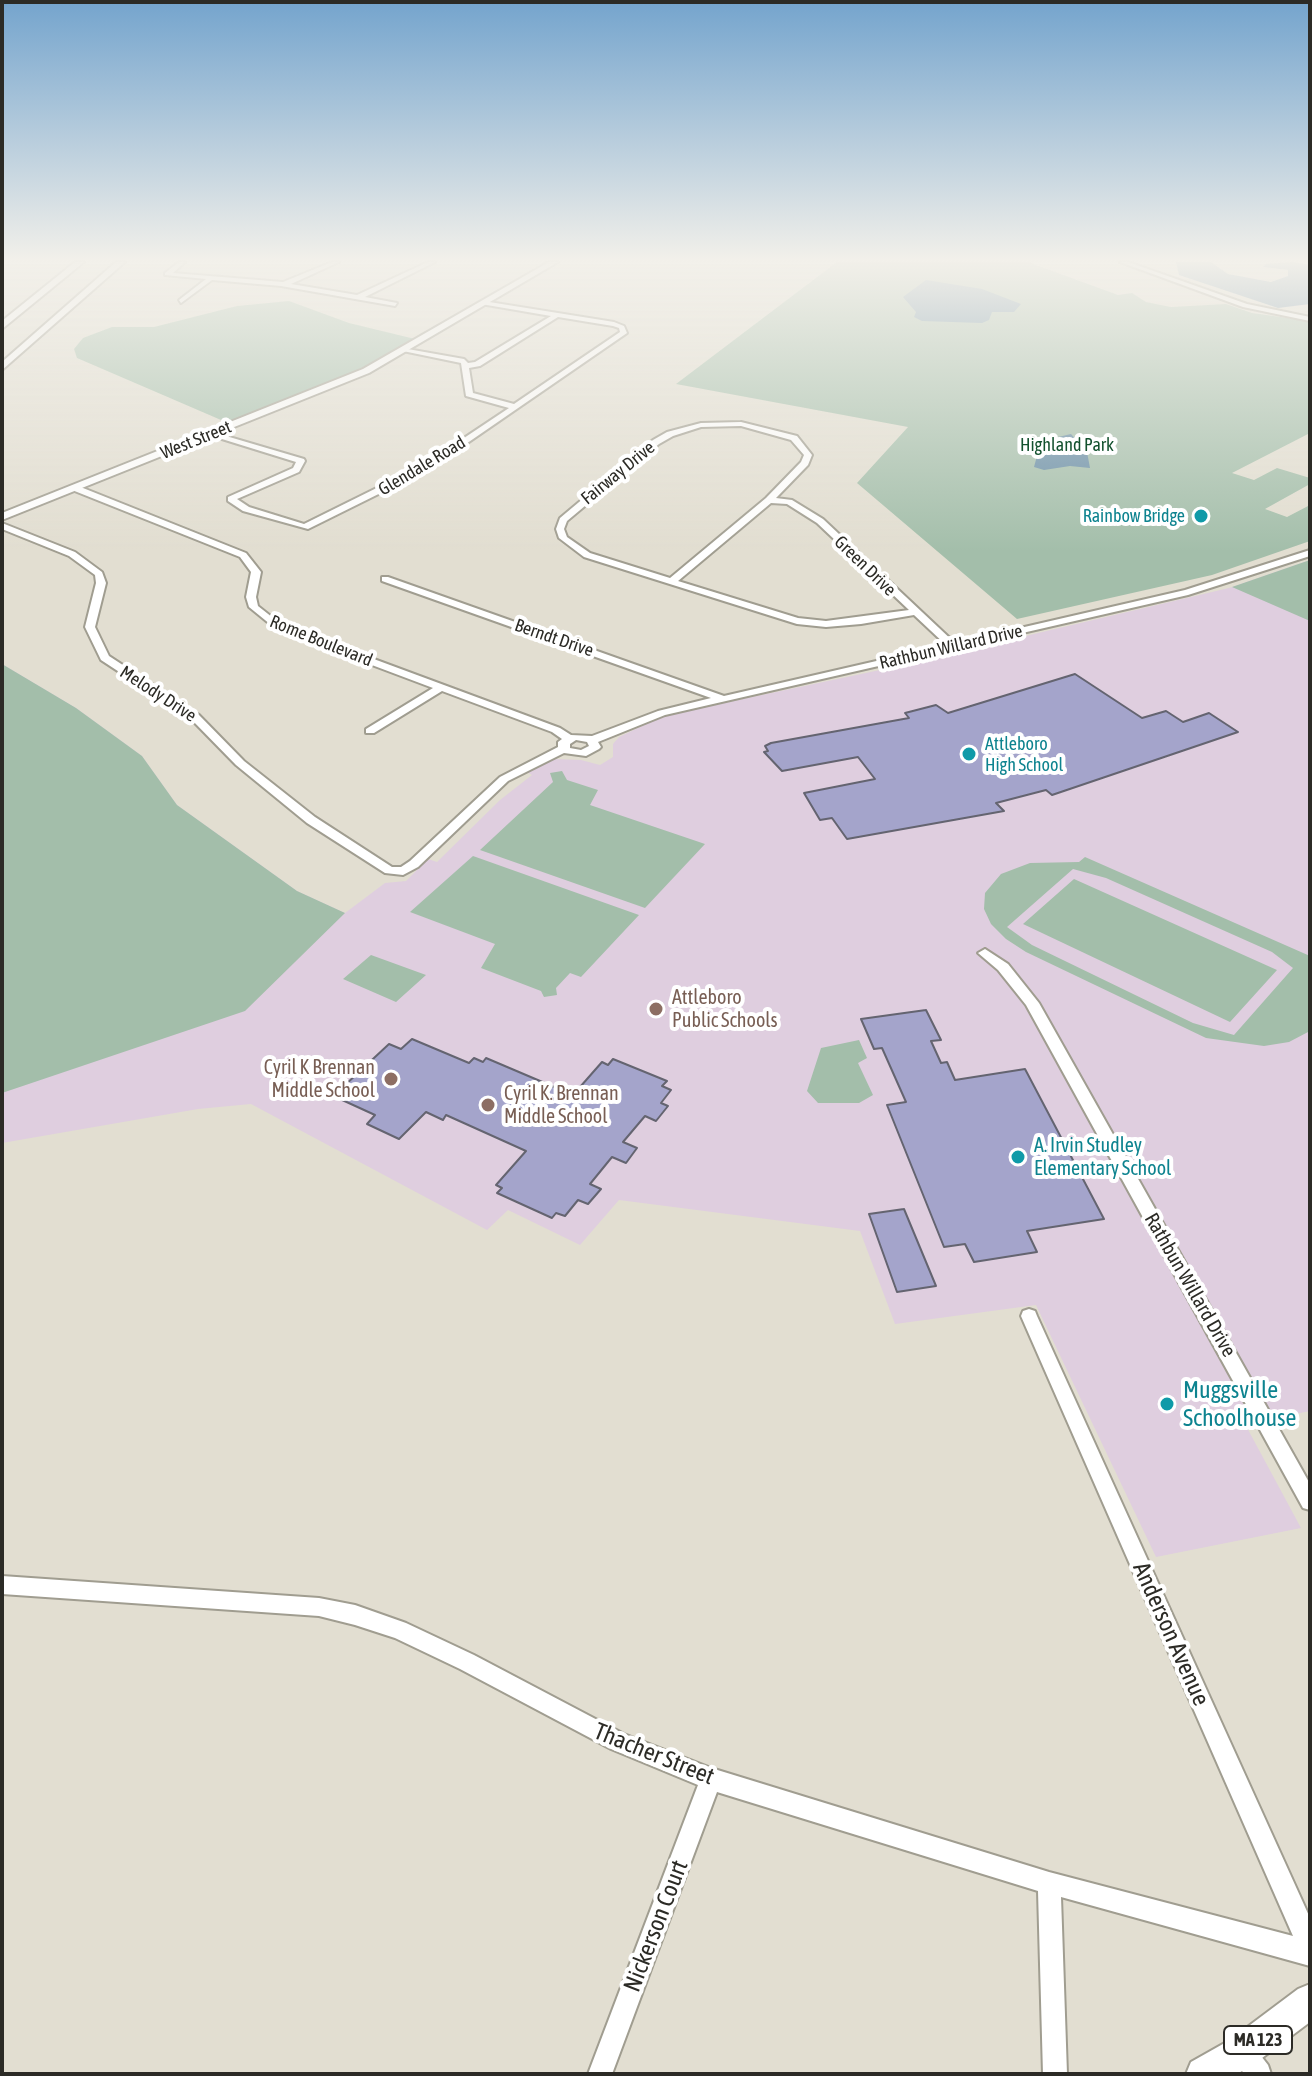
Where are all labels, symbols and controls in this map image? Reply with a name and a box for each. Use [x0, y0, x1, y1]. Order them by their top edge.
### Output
street label: West Street [158, 416, 234, 464]
street label: Glendale Road [375, 432, 469, 500]
park label: Highland Park [1020, 434, 1114, 456]
street label: Fairway Drive [577, 437, 659, 509]
place label: Rainbow Bridge [1083, 505, 1185, 527]
marker: Rainbow Bridge [1192, 507, 1210, 525]
street label: Green Drive [830, 531, 900, 601]
street label: Rome Boulevard [267, 611, 375, 671]
street label: Berndt Drive [512, 614, 596, 662]
street label: Rathbun Willard Drive [877, 620, 1025, 674]
street label: Melody Drive [116, 661, 200, 727]
place label: Attleboro High School [985, 733, 1063, 776]
marker: Attleboro High School [960, 745, 978, 763]
place label: Attleboro Public Schools [672, 986, 778, 1033]
marker: Attleboro Public Schools [647, 1000, 665, 1018]
place label: Cyril K Brennan Middle School [264, 1056, 375, 1103]
marker: Cyril K Brennan Middle School [382, 1070, 400, 1088]
place label: Cyril K. Brennan Middle School [504, 1082, 619, 1129]
marker: Cyril K. Brennan Middle School [479, 1096, 497, 1114]
place label: A. Irvin Studley Elementary School [1034, 1134, 1171, 1181]
marker: A. Irvin Studley Elementary School [1009, 1148, 1027, 1166]
street label: Rathbun Willard Drive [1139, 1209, 1241, 1361]
place label: Muggsville Schoolhouse [1183, 1376, 1296, 1432]
marker: Muggsville Schoolhouse [1158, 1395, 1176, 1413]
street label: Anderson Avenue [1127, 1558, 1215, 1710]
street label: Thacher Street [590, 1717, 718, 1791]
street label: Nickerson Court [618, 1856, 694, 1996]
road number: MA 123 [1224, 2026, 1292, 2054]

